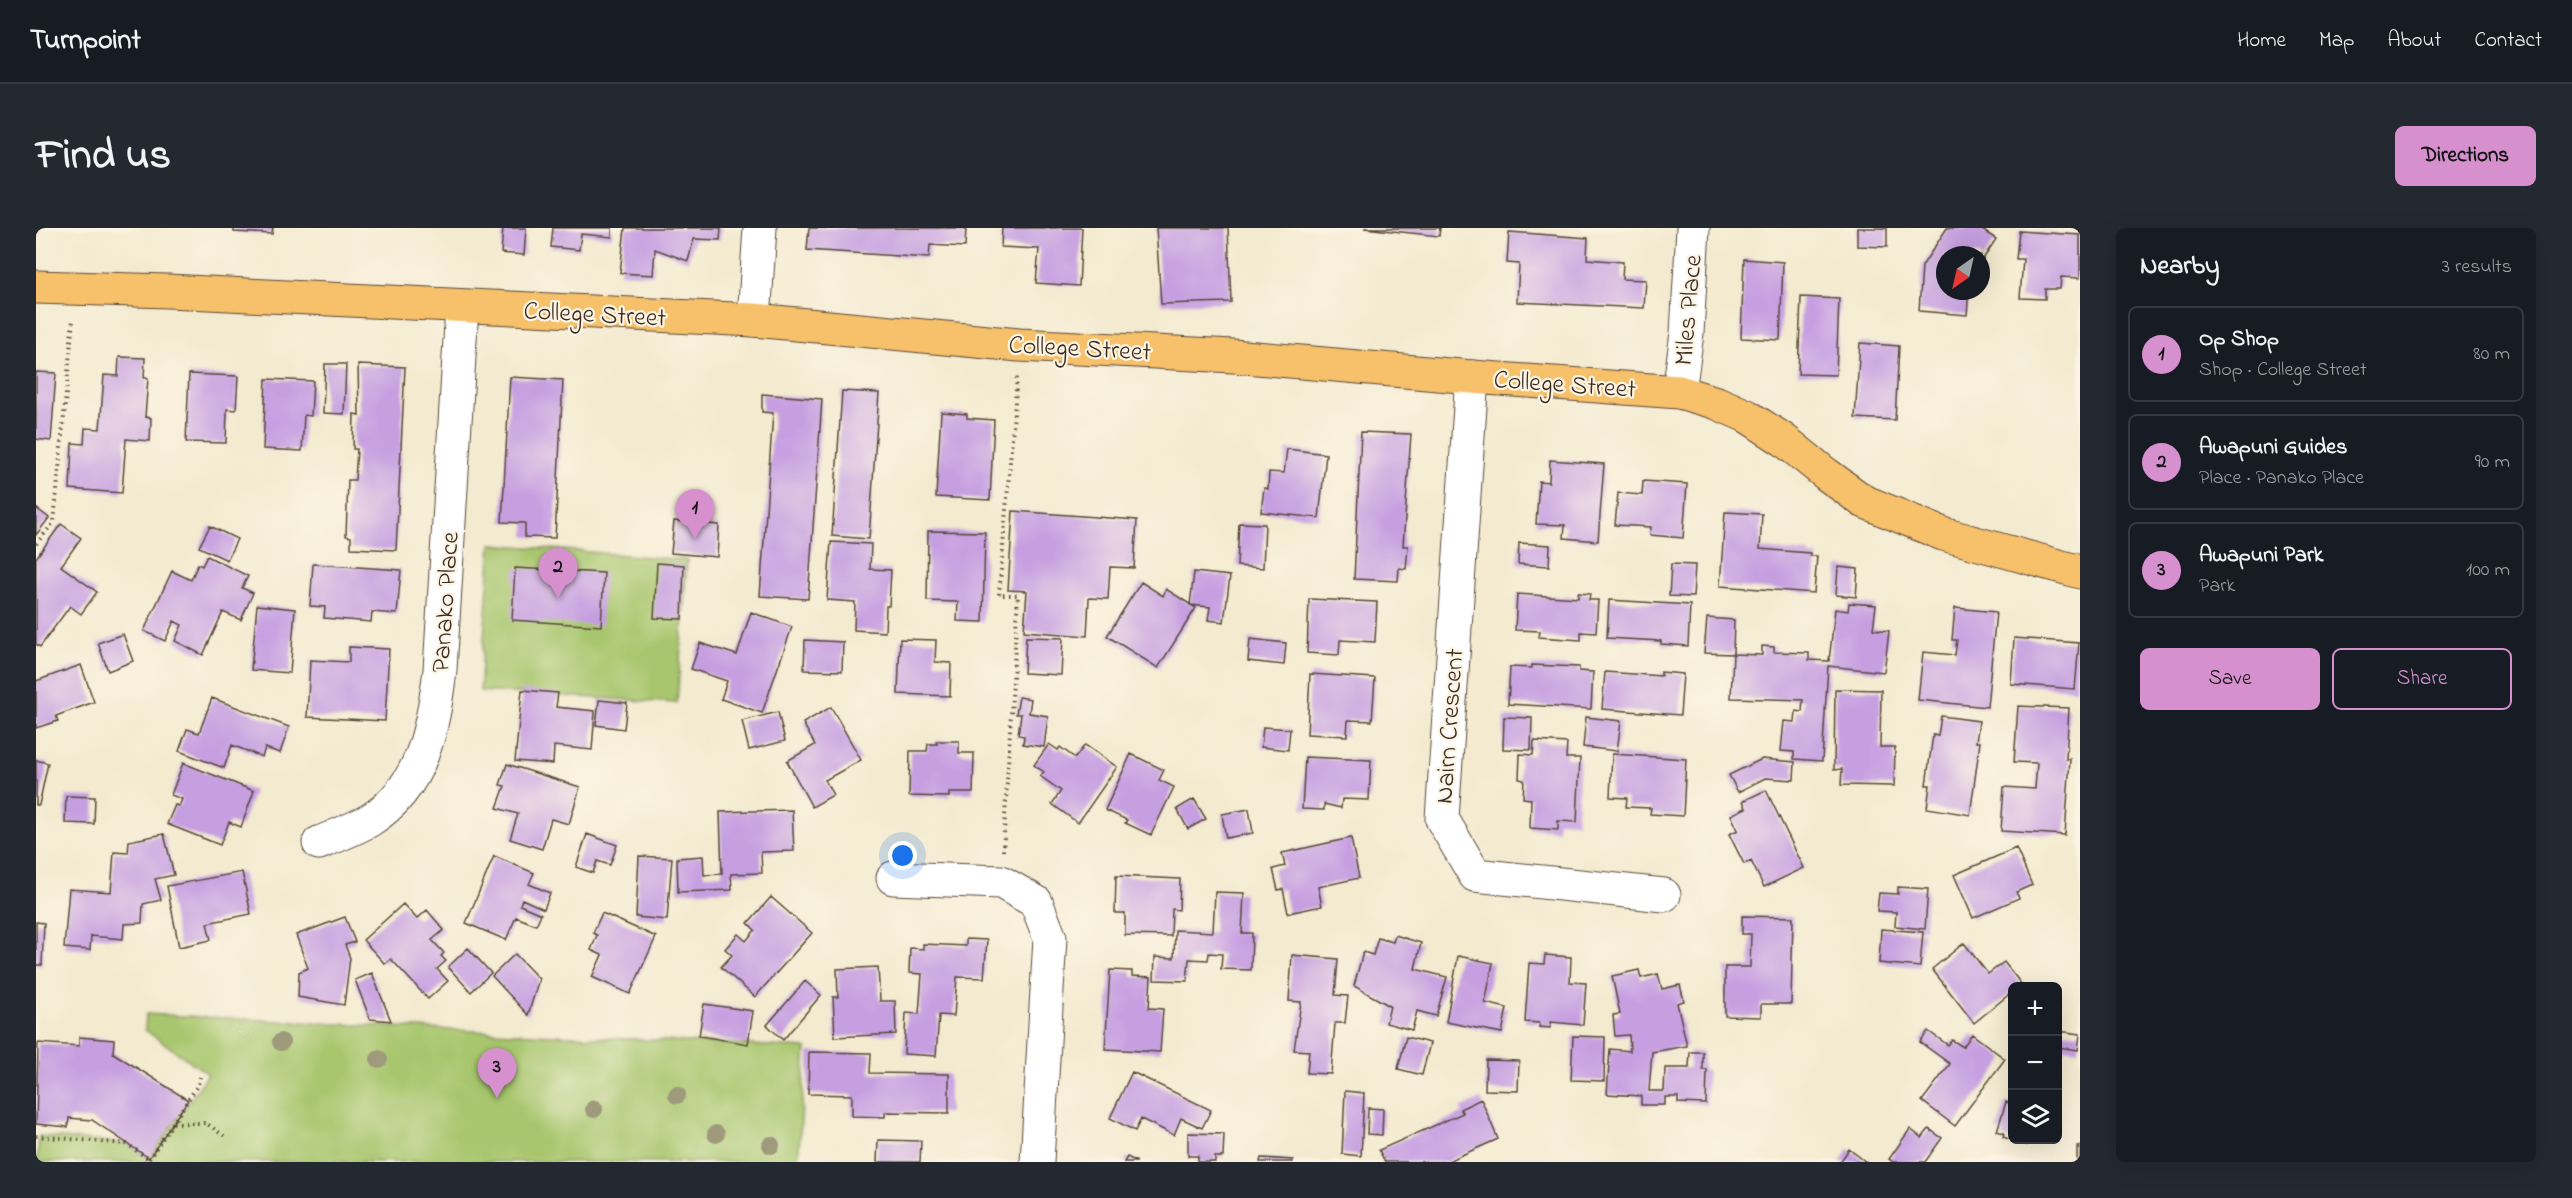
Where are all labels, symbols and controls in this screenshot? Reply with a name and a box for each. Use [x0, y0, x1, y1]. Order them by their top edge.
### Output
text: Turnpoint [30, 21, 141, 62]
text: Home [2237, 26, 2286, 56]
text: Map [2319, 26, 2354, 56]
text: About [2387, 26, 2441, 56]
text: Contact [2474, 26, 2542, 56]
text: Find us [36, 126, 171, 187]
button: Directions [2395, 126, 2536, 186]
north arrow [1936, 246, 1990, 300]
text: Nearby [2140, 248, 2219, 286]
street label: Miles Place [1666, 253, 1714, 367]
text: 3 results [2442, 253, 2512, 282]
street label: College Street [523, 293, 667, 339]
text: Op Shop [2199, 324, 2279, 356]
street label: College Street [1008, 327, 1152, 373]
text: 1 [2158, 340, 2165, 369]
text: 80 m [2473, 340, 2510, 369]
text: Shop · College Street [2199, 356, 2367, 385]
street label: College Street [1492, 362, 1638, 410]
text: Awapuni Guides [2199, 432, 2347, 464]
text: 2 [2157, 448, 2166, 477]
text: 90 m [2475, 448, 2510, 477]
text: Place · Panako Place [2199, 464, 2364, 493]
pin: 1 [676, 490, 714, 539]
street label: Panako Place [423, 530, 471, 674]
text: Awapuni Park [2199, 540, 2323, 572]
pin: 2 [538, 548, 578, 598]
text: 3 [2157, 556, 2166, 585]
text: 100 m [2466, 556, 2510, 585]
text: Park [2199, 572, 2235, 601]
street label: Nairn Crescent [1427, 647, 1475, 805]
button: Save [2140, 648, 2320, 710]
button: Share [2332, 648, 2512, 710]
your location [888, 841, 917, 870]
map controls [2008, 982, 2062, 1144]
button: + [2008, 982, 2062, 1036]
button: − [2008, 1036, 2062, 1090]
pin: 3 [478, 1048, 516, 1098]
button: layers [2008, 1090, 2062, 1144]

